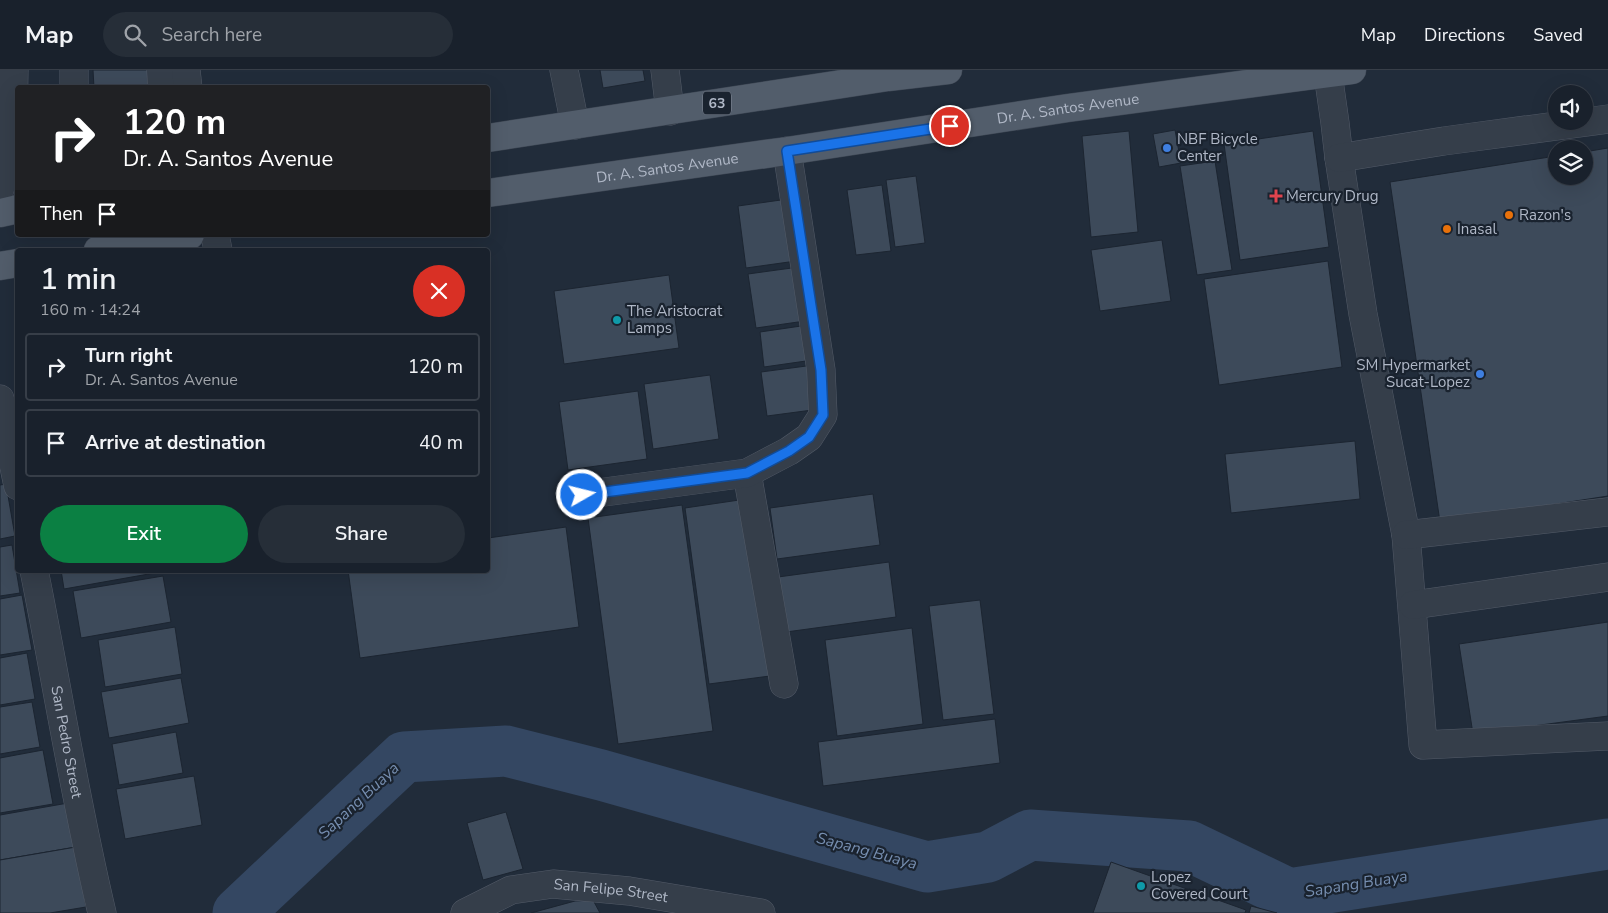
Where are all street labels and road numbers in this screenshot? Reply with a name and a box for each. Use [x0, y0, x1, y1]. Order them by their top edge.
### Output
street label: Dr. A. Santos Avenue [995, 89, 1140, 129]
road number: 63 [703, 92, 731, 114]
street label: Dr. A. Santos Avenue [595, 148, 740, 188]
street label: San Pedro Street [46, 684, 87, 801]
street label: San Felipe Street [553, 874, 670, 907]

